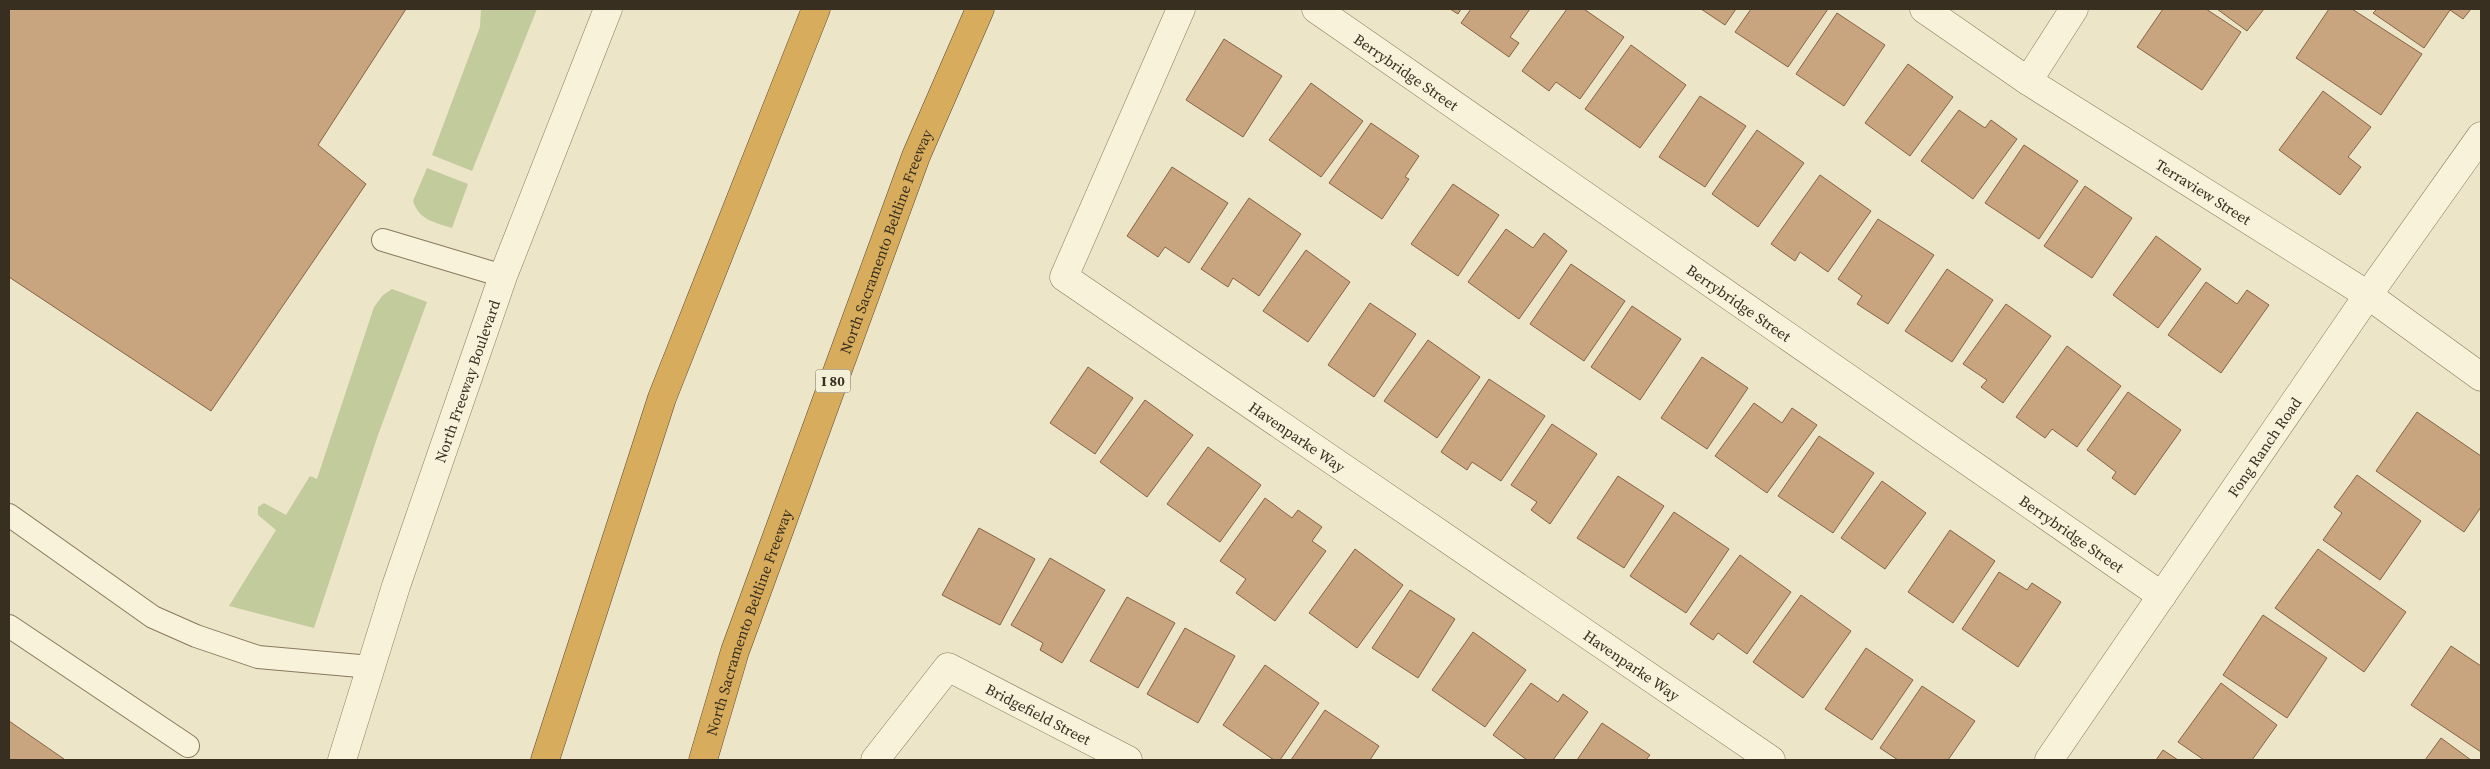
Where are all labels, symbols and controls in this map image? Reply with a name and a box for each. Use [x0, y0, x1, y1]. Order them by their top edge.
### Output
street label: Berrybridge Street [1350, 28, 1463, 115]
street label: North Sacramento Beltline Freeway [834, 125, 937, 357]
street label: Terraview Street [2152, 154, 2255, 229]
street label: Berrybridge Street [1683, 259, 1796, 346]
street label: North Freeway Boulevard [429, 296, 505, 465]
road number: I 80 [816, 370, 850, 392]
street label: Fong Ranch Road [2222, 392, 2306, 501]
street label: Havenparke Way [1245, 396, 1350, 477]
street label: Berrybridge Street [2015, 490, 2128, 577]
street label: North Sacramento Beltline Freeway [700, 506, 797, 738]
street label: Havenparke Way [1579, 624, 1684, 705]
street label: Bridgefield Street [982, 678, 1095, 750]

